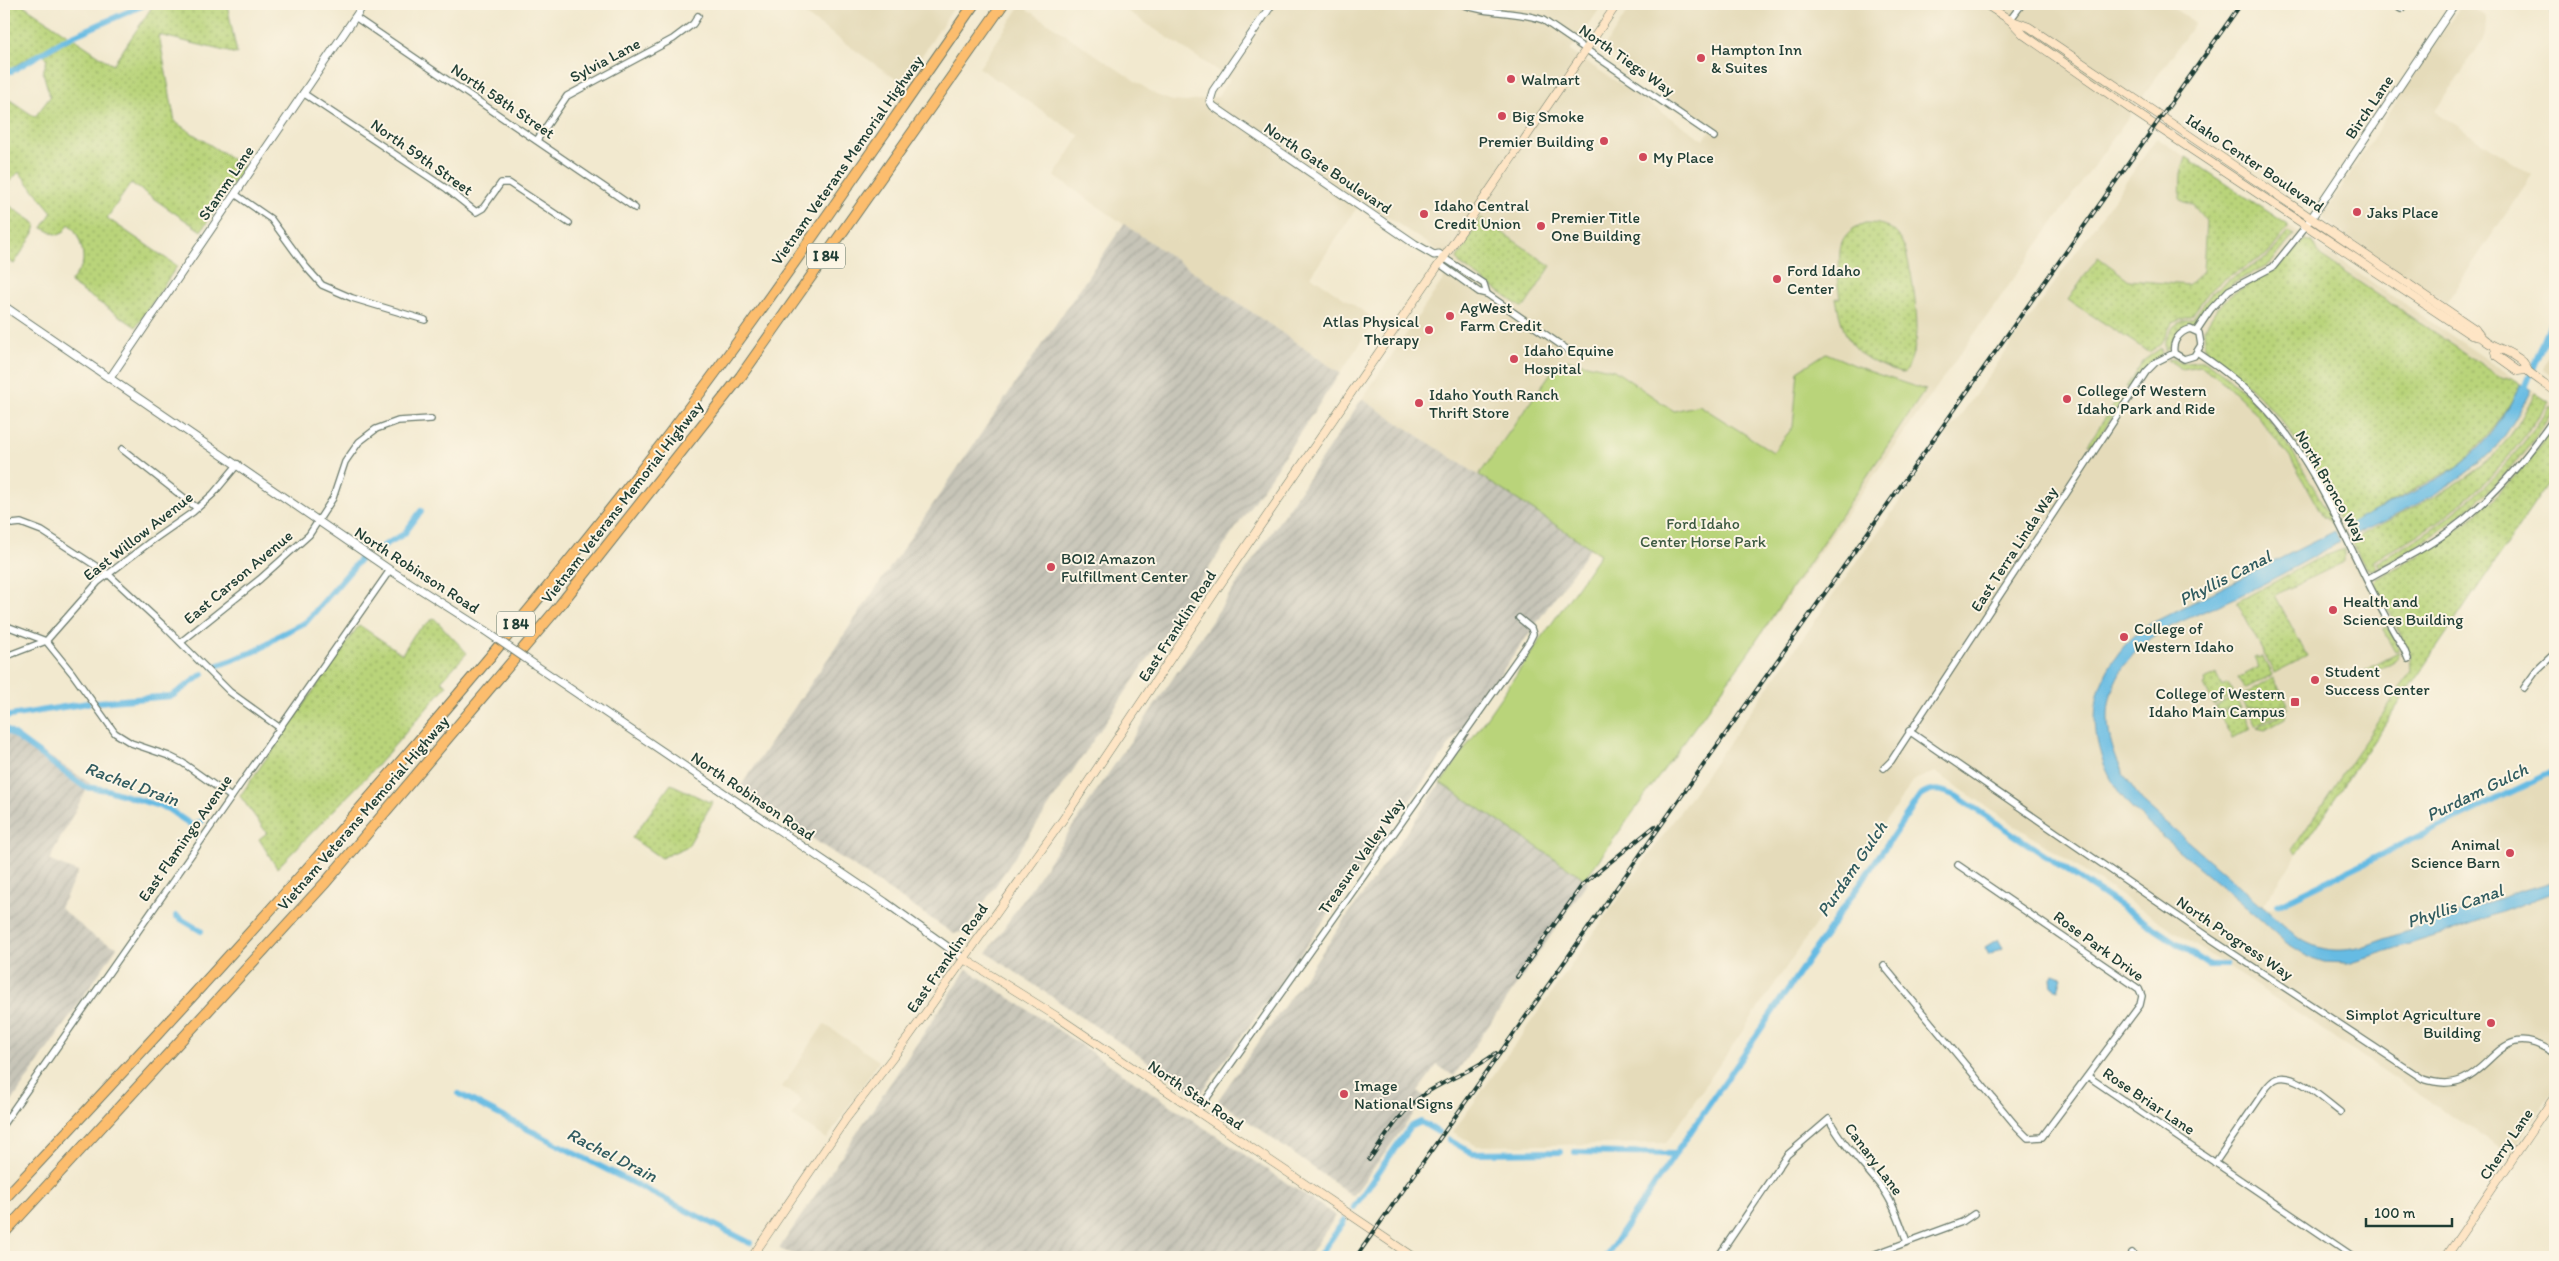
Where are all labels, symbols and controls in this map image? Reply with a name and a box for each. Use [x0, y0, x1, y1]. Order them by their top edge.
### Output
street label: North Tiegs Way [1575, 20, 1679, 100]
street label: Sylvia Lane [567, 34, 643, 86]
place label: Hampton Inn & Suites [1711, 40, 1802, 77]
street label: Vietnam Veterans Memorial Highway [767, 51, 927, 269]
marker: Hampton Inn & Suites [1695, 52, 1707, 64]
street label: North 58th Street [448, 59, 558, 143]
place label: Walmart [1521, 70, 1580, 89]
street label: Birch Lane [2341, 71, 2397, 143]
marker: Walmart [1505, 73, 1517, 85]
place label: Big Smoke [1512, 107, 1585, 126]
marker: Big Smoke [1496, 110, 1508, 122]
street label: Idaho Center Boulevard [2182, 110, 2328, 217]
street label: North 59th Street [367, 115, 477, 199]
street label: North Gate Boulevard [1261, 118, 1396, 218]
place label: Premier Building [1479, 132, 1595, 151]
marker: Premier Building [1598, 135, 1610, 147]
street label: Stamm Lane [194, 142, 258, 224]
place label: My Place [1653, 148, 1714, 167]
marker: My Place [1637, 151, 1649, 163]
place label: Idaho Central Credit Union [1434, 196, 1529, 233]
place label: Jaks Place [2367, 203, 2439, 222]
marker: Jaks Place [2351, 206, 2363, 218]
marker: Idaho Central Credit Union [1418, 208, 1430, 220]
place label: Premier Title One Building [1551, 208, 1641, 245]
marker: Premier Title One Building [1535, 220, 1547, 232]
road number: I 84 [807, 244, 845, 268]
place label: Ford Idaho Center [1787, 261, 1861, 298]
marker: Ford Idaho Center [1771, 273, 1783, 285]
place label: AgWest Farm Credit [1460, 298, 1542, 335]
marker: AgWest Farm Credit [1444, 310, 1456, 322]
place label: Atlas Physical Therapy [1323, 312, 1419, 349]
marker: Atlas Physical Therapy [1423, 324, 1435, 336]
place label: Idaho Equine Hospital [1524, 341, 1614, 378]
marker: Idaho Equine Hospital [1508, 353, 1520, 365]
place label: College of Western Idaho Park and Ride [2077, 381, 2215, 418]
place label: Idaho Youth Ranch Thrift Store [1429, 385, 1559, 422]
marker: College of Western Idaho Park and Ride [2061, 393, 2073, 405]
street label: Vietnam Veterans Memorial Highway [537, 397, 707, 607]
marker: Idaho Youth Ranch Thrift Store [1413, 397, 1425, 409]
street label: North Bronco Way [2291, 427, 2371, 545]
street label: East Terra Linda Way [1966, 482, 2062, 615]
street label: East Willow Avenue [79, 487, 197, 585]
park label: Ford Idaho Center Horse Park [1640, 514, 1767, 551]
street label: North Robinson Road [351, 523, 483, 618]
street label: East Carson Avenue [180, 526, 297, 628]
water label: Phyllis Canal [2175, 545, 2276, 611]
place label: BOI2 Amazon Fulfillment Center [1061, 549, 1189, 586]
marker: BOI2 Amazon Fulfillment Center [1045, 561, 1057, 573]
street label: East Franklin Road [1134, 566, 1220, 685]
place label: Health and Sciences Building [2343, 592, 2464, 629]
marker: Health and Sciences Building [2327, 604, 2339, 616]
road number: I 84 [497, 612, 535, 636]
place label: College of Western Idaho [2134, 619, 2234, 656]
marker: College of Western Idaho [2118, 631, 2130, 643]
place label: Student Success Center [2325, 662, 2430, 699]
marker: Student Success Center [2309, 674, 2321, 686]
place label: College of Western Idaho Main Campus [2149, 684, 2285, 721]
marker: College of Western Idaho Main Campus [2289, 696, 2301, 708]
street label: Vietnam Veterans Memorial Highway [273, 711, 453, 914]
street label: North Robinson Road [688, 748, 819, 845]
water label: Rachel Drain [82, 757, 182, 811]
water label: Purdam Gulch [2423, 758, 2532, 826]
street label: East Flamingo Avenue [134, 771, 236, 905]
street label: Treasure Valley Way [1314, 794, 1408, 918]
water label: Purdam Gulch [1812, 817, 1892, 921]
place label: Animal Science Barn [2411, 835, 2500, 872]
marker: Animal Science Barn [2504, 847, 2516, 859]
water label: Phyllis Canal [2404, 879, 2508, 933]
street label: North Progress Way [2173, 892, 2297, 984]
street label: East Franklin Road [902, 899, 992, 1016]
street label: Rose Park Drive [2050, 907, 2148, 985]
place label: Simplot Agriculture Building [2346, 1005, 2482, 1042]
marker: Simplot Agriculture Building [2485, 1017, 2497, 1029]
street label: North Star Road [1145, 1056, 1248, 1134]
street label: Rose Briar Lane [2099, 1063, 2199, 1139]
place label: Image National Signs [1354, 1076, 1453, 1113]
marker: Image National Signs [1338, 1088, 1350, 1100]
street label: Cherry Lane [2475, 1104, 2537, 1183]
street label: Canary Lane [1841, 1119, 1907, 1199]
water label: Rachel Drain [563, 1123, 661, 1187]
scale bar [2366, 1196, 2453, 1228]
text: 100 m [2374, 1204, 2416, 1222]

